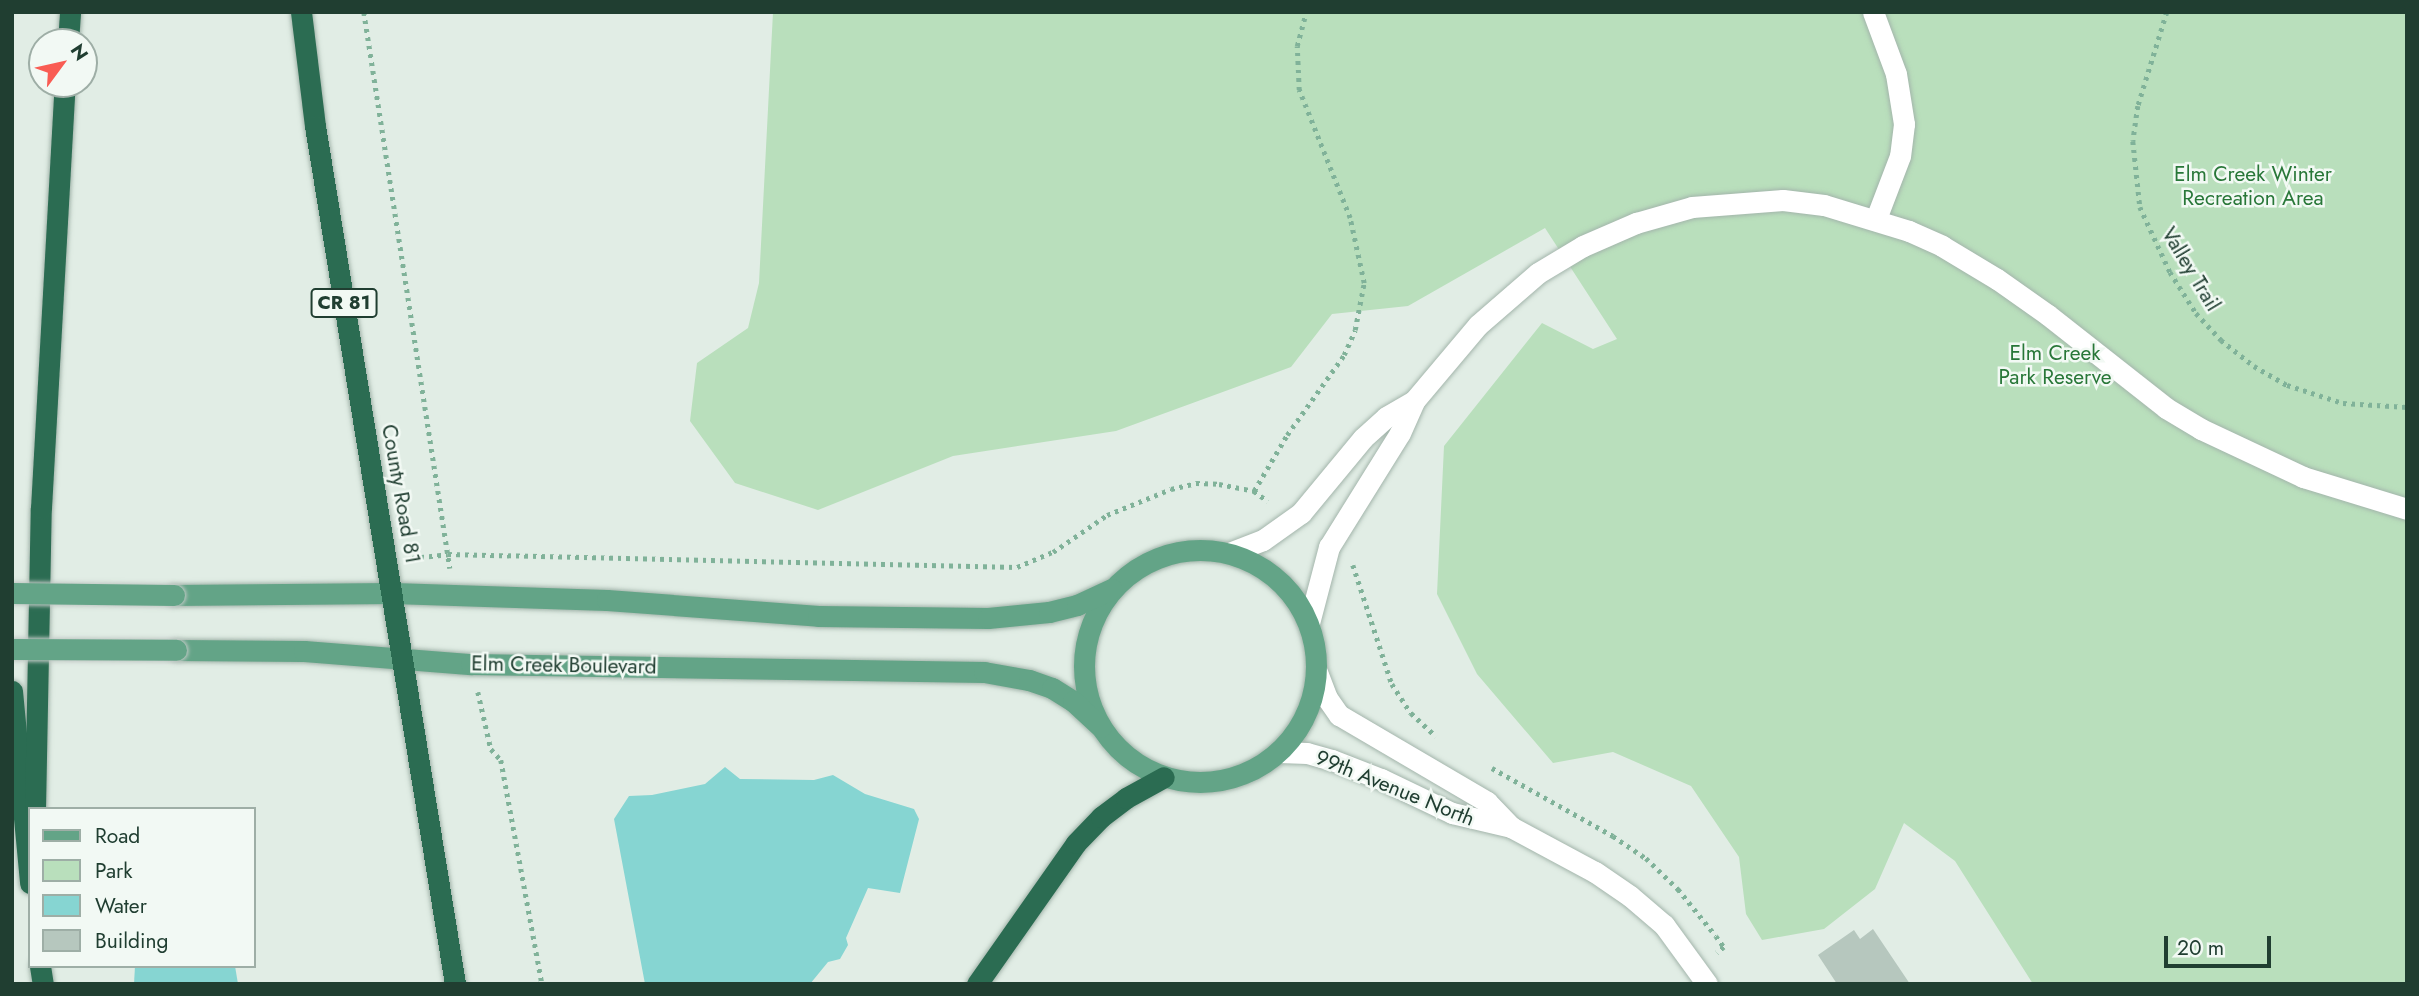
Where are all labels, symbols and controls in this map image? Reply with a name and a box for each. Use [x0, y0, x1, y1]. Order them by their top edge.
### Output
north arrow [28, 28, 98, 98]
text: N [64, 39, 95, 66]
park label: Elm Creek Winter Recreation Area [2174, 161, 2332, 211]
street label: Valley Trail [2156, 223, 2226, 315]
road number: CR 81 [309, 288, 379, 318]
park label: Elm Creek Park Reserve [1998, 340, 2112, 390]
street label: County Road 81 [376, 422, 426, 566]
street label: Elm Creek Boulevard [471, 651, 657, 679]
street label: 99th Avenue North [1312, 745, 1478, 831]
legend [28, 807, 256, 968]
text: Road [95, 821, 140, 851]
text: Park [95, 856, 132, 886]
text: Water [95, 891, 147, 921]
scale bar [2167, 922, 2274, 966]
text: Building [95, 926, 168, 956]
text: 20 m [2177, 933, 2224, 963]

